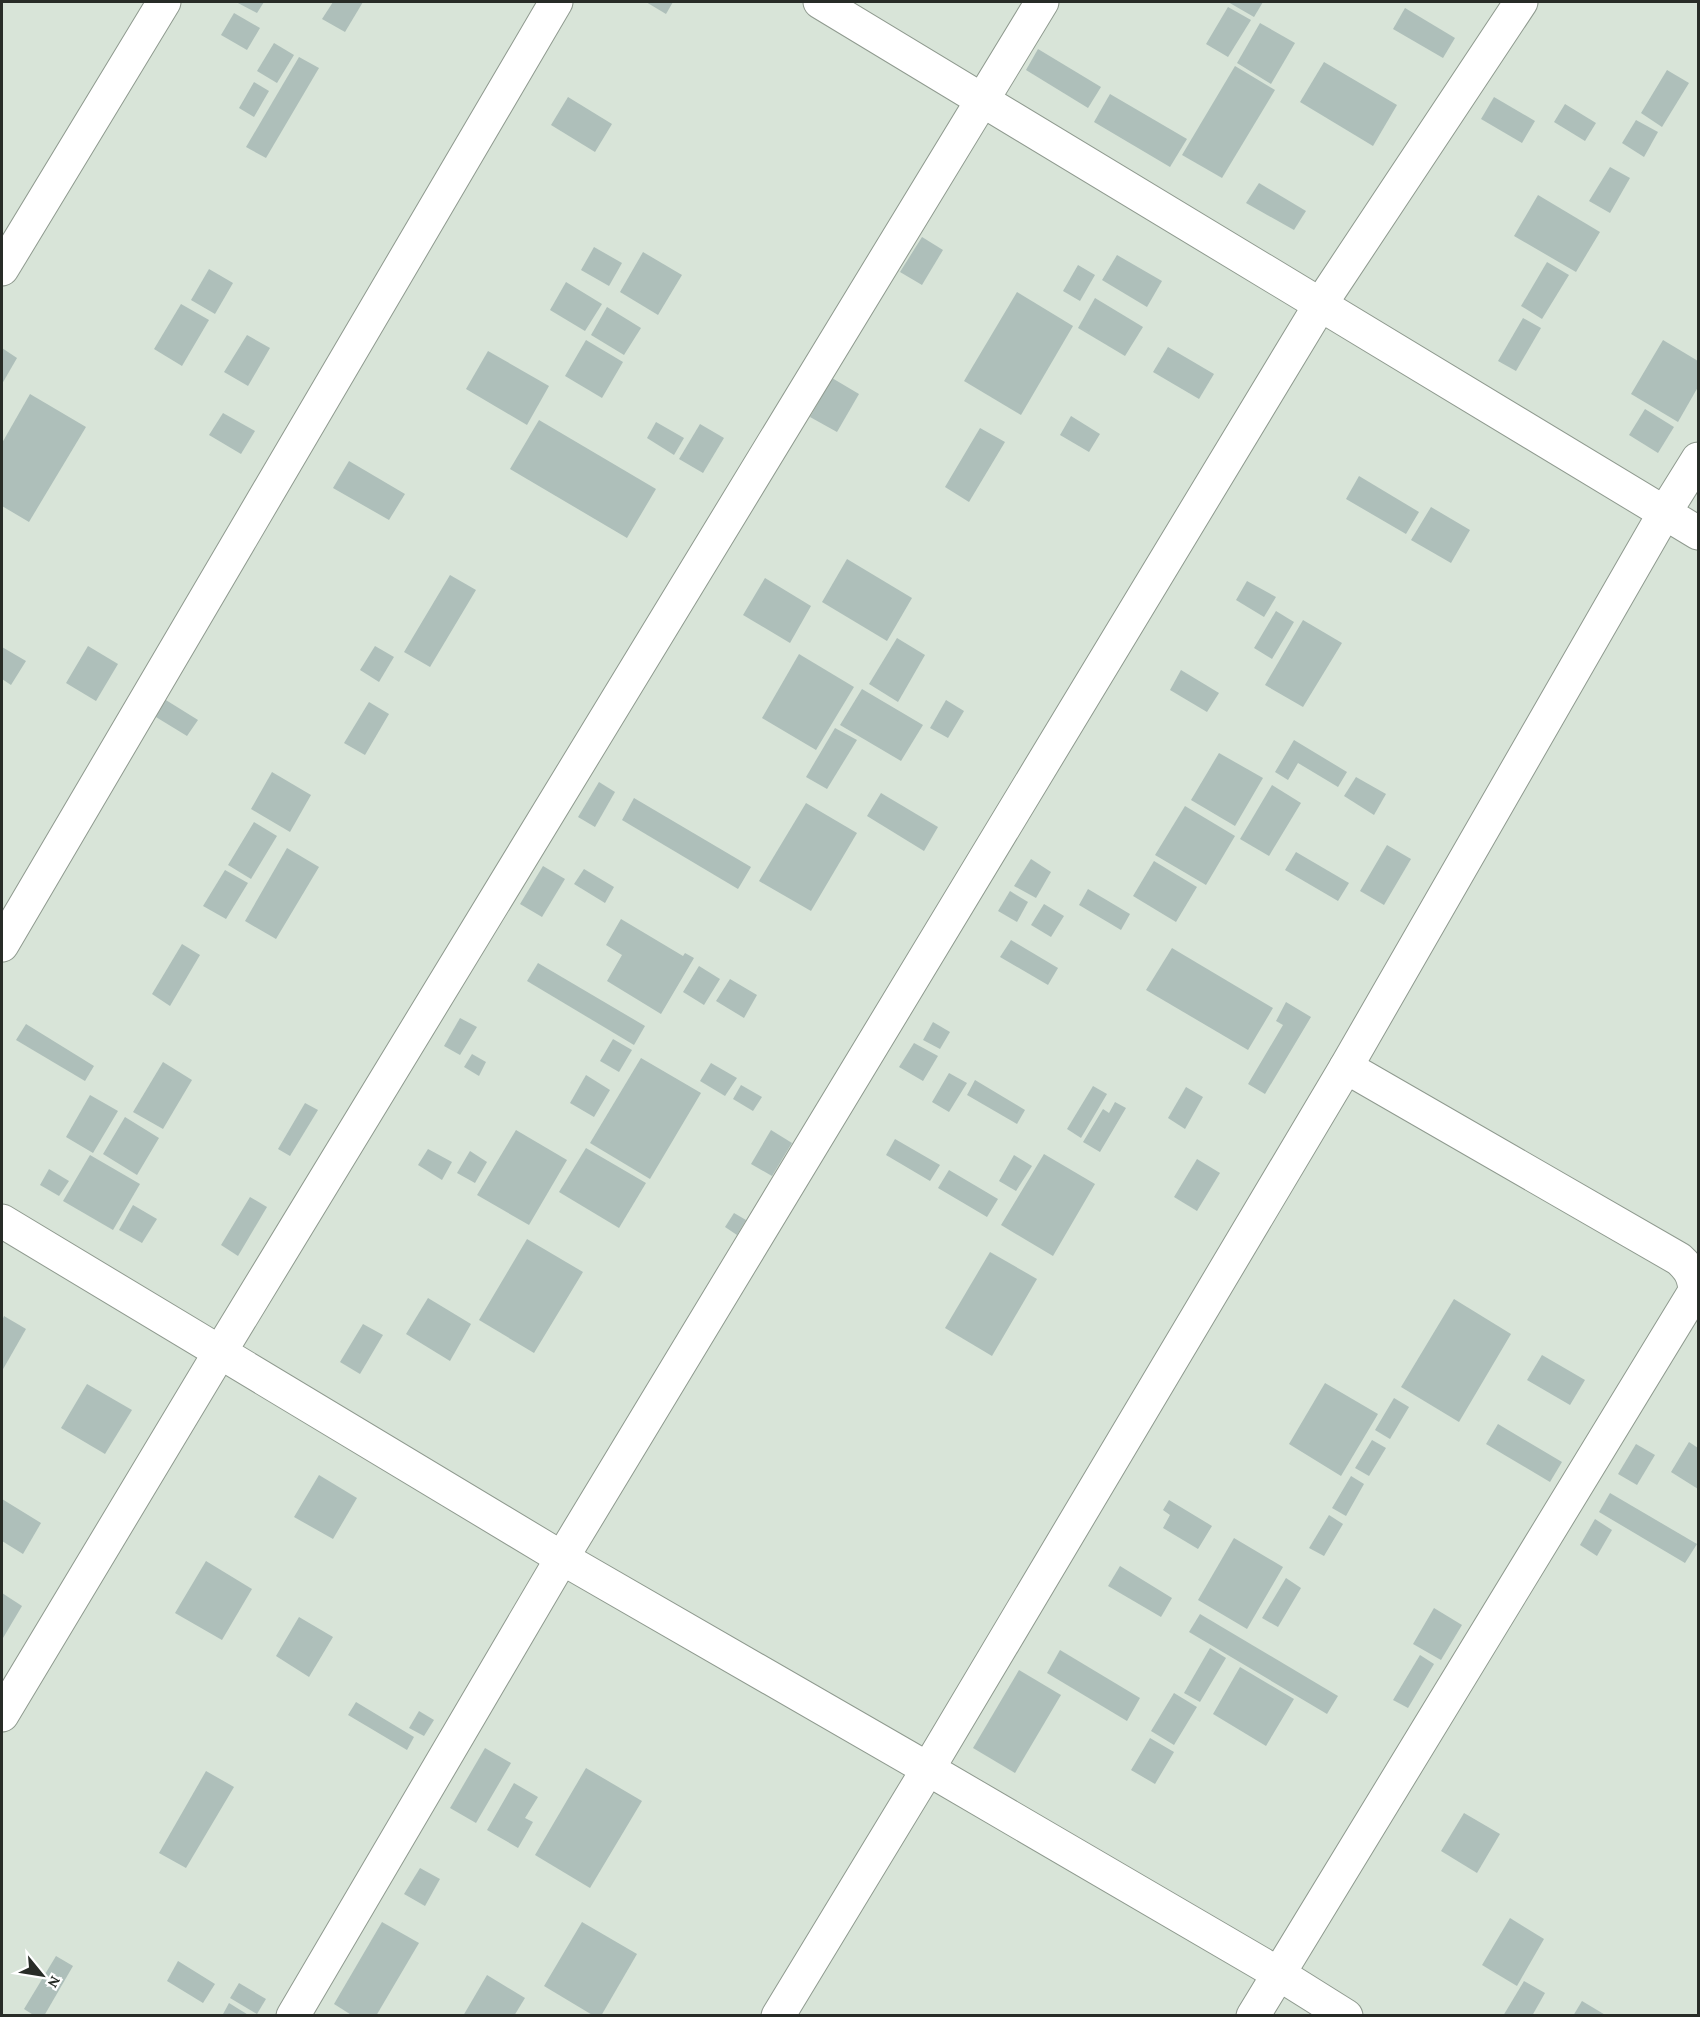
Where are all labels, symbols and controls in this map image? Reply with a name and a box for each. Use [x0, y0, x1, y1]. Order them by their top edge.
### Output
north arrow [12, 1945, 72, 2005]
text: N [44, 1973, 65, 1991]

